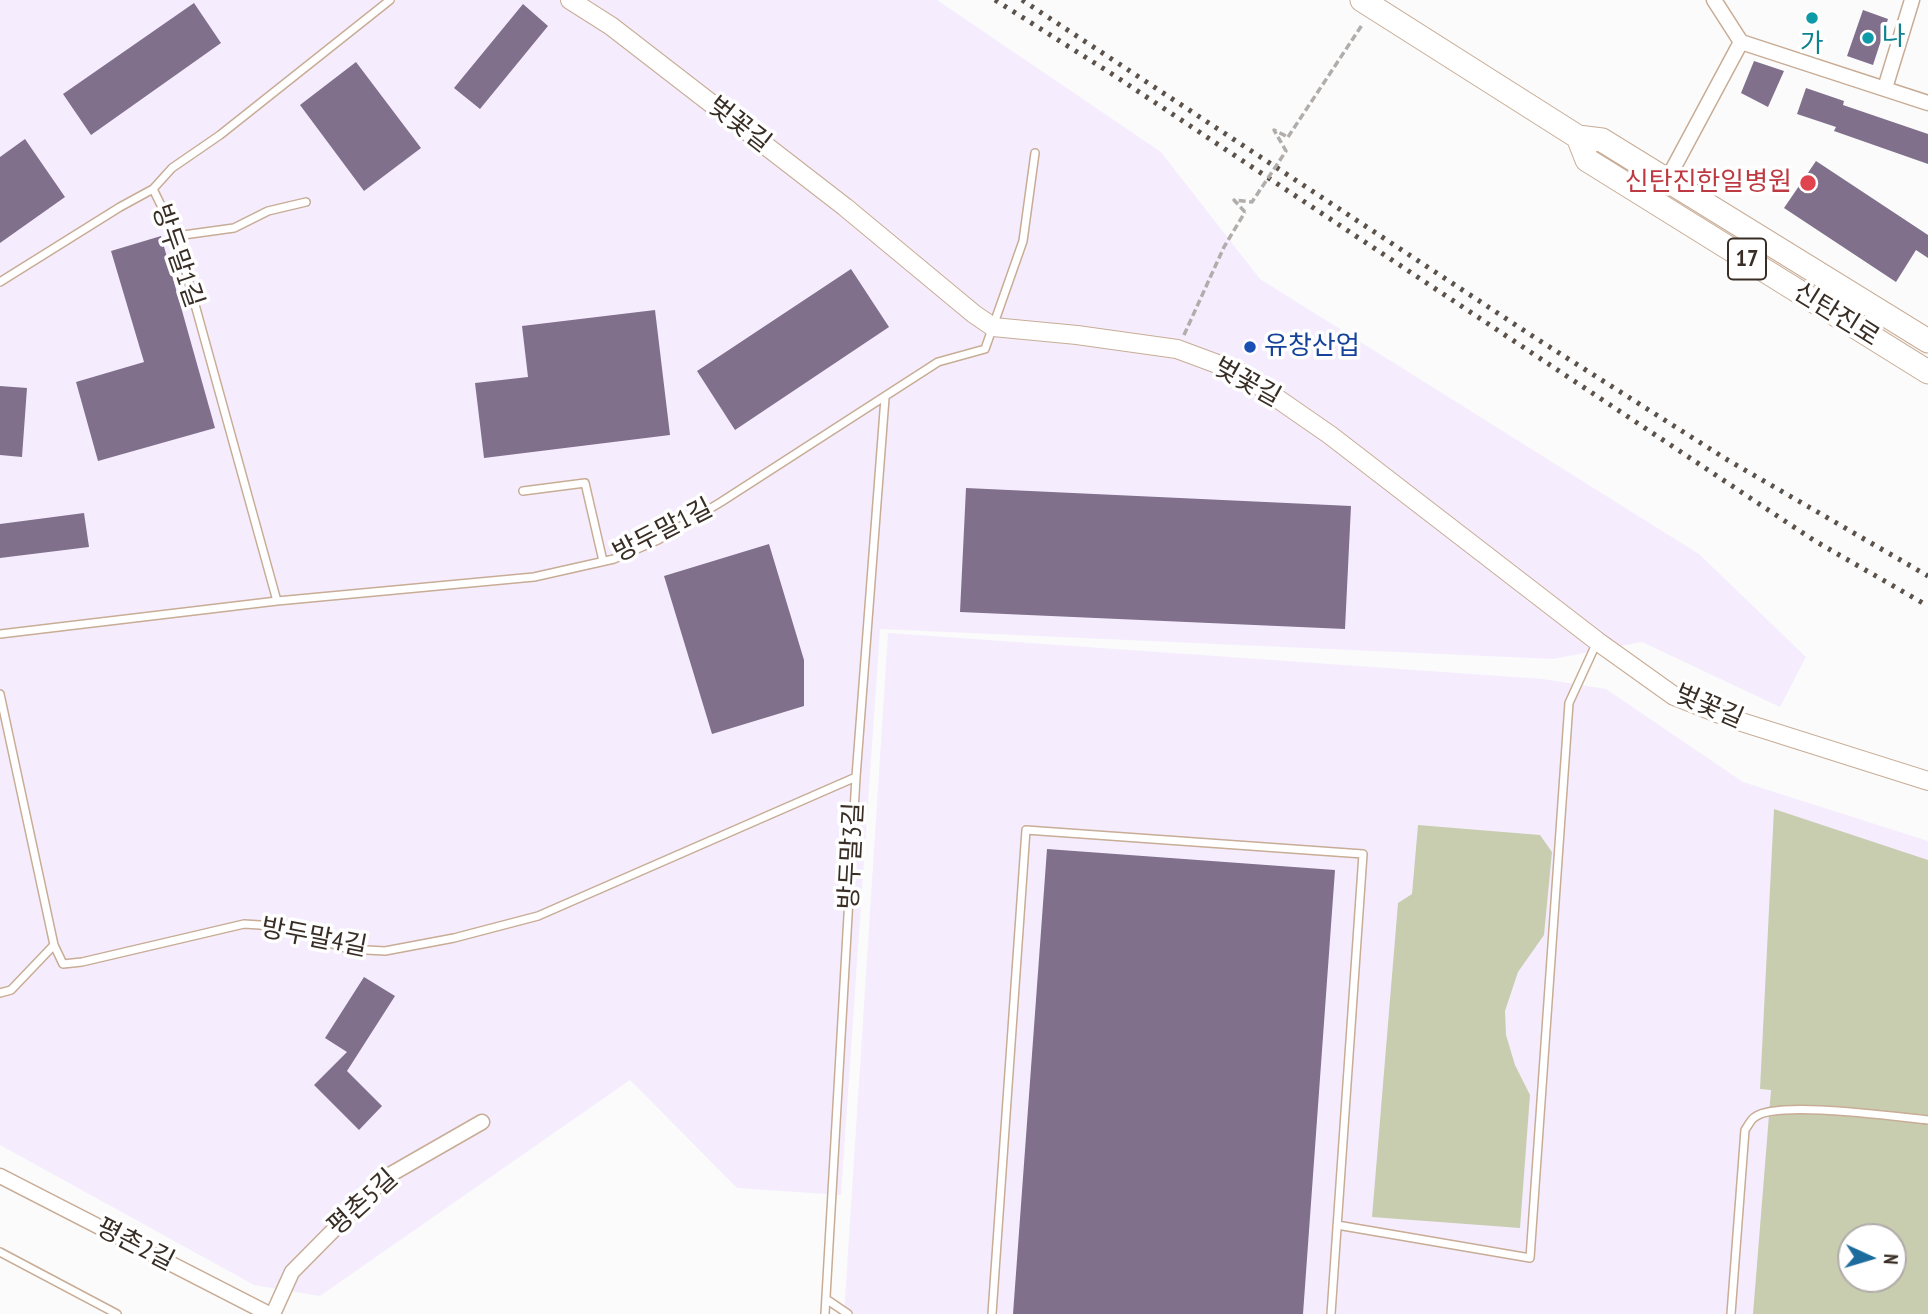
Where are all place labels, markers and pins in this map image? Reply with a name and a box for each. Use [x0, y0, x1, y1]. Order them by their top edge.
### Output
marker: 가 [1804, 10, 1820, 26]
place label: 나 [1882, 22, 1906, 54]
place label: 가 [1800, 29, 1824, 61]
marker: 나 [1860, 30, 1876, 46]
place label: 신탄진한일병원 [1625, 167, 1792, 199]
marker: 신탄진한일병원 [1798, 173, 1818, 193]
place label: 유창산업 [1264, 331, 1360, 363]
marker: 유창산업 [1242, 339, 1258, 355]

